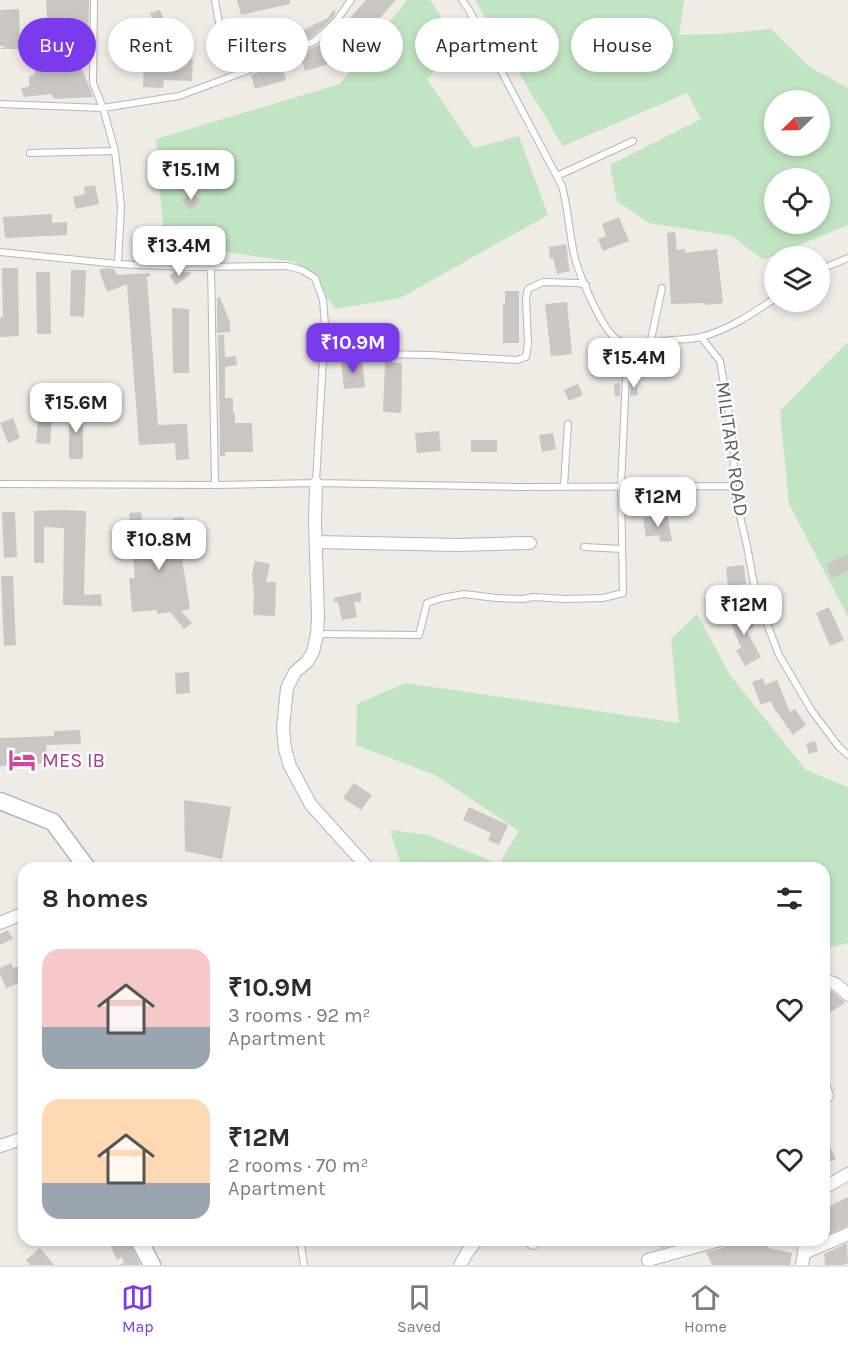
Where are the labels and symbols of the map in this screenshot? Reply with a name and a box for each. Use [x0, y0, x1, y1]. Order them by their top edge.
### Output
north arrow [764, 90, 830, 156]
pin: ₹15.1M [142, 150, 240, 201]
pin: ₹13.4M [130, 226, 228, 277]
pin: ₹10.9M [304, 323, 402, 374]
pin: ₹15.4M [585, 338, 683, 389]
street label: MILITARY ROAD [711, 380, 753, 518]
pin: ₹15.6M [27, 383, 125, 434]
pin: ₹12M [622, 477, 694, 528]
pin: ₹10.8M [110, 520, 208, 571]
pin: ₹12M [708, 585, 780, 636]
hotel icon: MES IB [7, 745, 37, 775]
place label: MES IB [42, 749, 105, 772]

